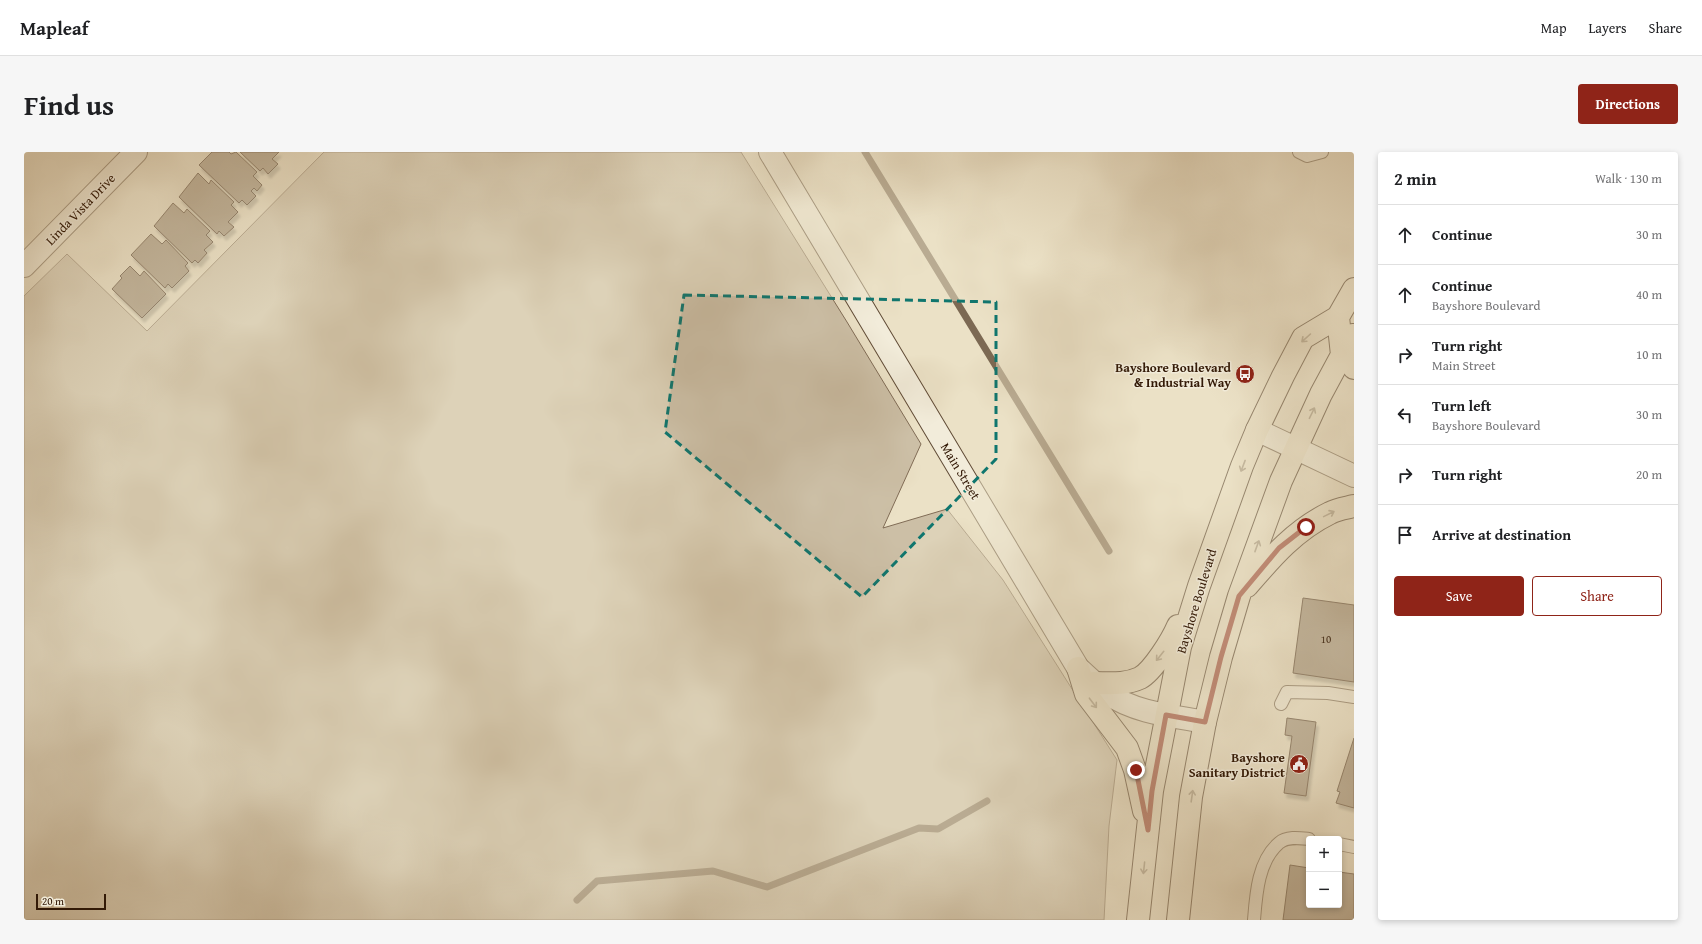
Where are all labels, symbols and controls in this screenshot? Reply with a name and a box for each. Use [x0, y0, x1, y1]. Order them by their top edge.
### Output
text: Mapleaf [20, 14, 89, 42]
text: Map [1541, 18, 1567, 38]
text: Layers [1589, 18, 1627, 38]
text: Share [1649, 18, 1682, 38]
text: Find us [24, 84, 114, 125]
button: Directions [1578, 84, 1678, 124]
text: 2 min [1394, 166, 1436, 191]
street label: Linda Vista Drive [41, 169, 120, 250]
text: Walk · 130 m [1595, 169, 1662, 188]
icon: ahead [1394, 224, 1416, 246]
text: Continue [1432, 224, 1493, 245]
text: 30 m [1636, 225, 1662, 244]
text: Continue [1432, 275, 1493, 296]
icon: ahead [1394, 284, 1416, 306]
text: 40 m [1636, 285, 1662, 304]
text: Bayshore Boulevard [1432, 296, 1541, 315]
one-way arrow [1301, 333, 1311, 342]
text: Turn right [1432, 335, 1503, 356]
icon: right [1394, 344, 1416, 366]
text: 10 m [1636, 345, 1662, 364]
text: Main Street [1432, 356, 1496, 375]
place label: Bayshore Boulevard & Industrial Way [1115, 358, 1232, 392]
bus stop icon: Bayshore Boulevard & Industrial Way [1234, 363, 1256, 385]
text: Turn left [1432, 395, 1491, 416]
icon: left [1394, 404, 1416, 426]
text: 30 m [1636, 405, 1662, 424]
one-way arrow [1309, 407, 1316, 419]
text: Bayshore Boulevard [1432, 416, 1541, 435]
street label: Main Street [936, 439, 985, 504]
one-way arrow [1238, 459, 1246, 471]
icon: right [1394, 464, 1416, 486]
text: Turn right [1432, 464, 1503, 485]
text: 20 m [1636, 465, 1662, 484]
one-way arrow [1323, 510, 1335, 517]
route start [1297, 518, 1315, 536]
icon: arrive [1394, 524, 1416, 546]
text: Arrive at destination [1432, 524, 1571, 545]
one-way arrow [1253, 541, 1261, 553]
street label: Bayshore Boulevard [1172, 546, 1221, 656]
button: Save [1394, 576, 1524, 616]
button: Share [1532, 576, 1662, 616]
house number: 10 [1321, 631, 1331, 647]
one-way arrow [1156, 651, 1164, 662]
one-way arrow [1089, 697, 1097, 708]
place label: Bayshore Sanitary District [1189, 748, 1285, 782]
public building icon: Bayshore Sanitary District [1288, 753, 1310, 775]
route end [1127, 761, 1145, 779]
one-way arrow [1188, 790, 1196, 803]
map controls [1306, 836, 1342, 908]
button: + [1306, 836, 1342, 872]
one-way arrow [1140, 861, 1148, 874]
button: − [1306, 872, 1342, 908]
scale bar [36, 892, 106, 911]
text: 20 m [42, 893, 64, 909]

